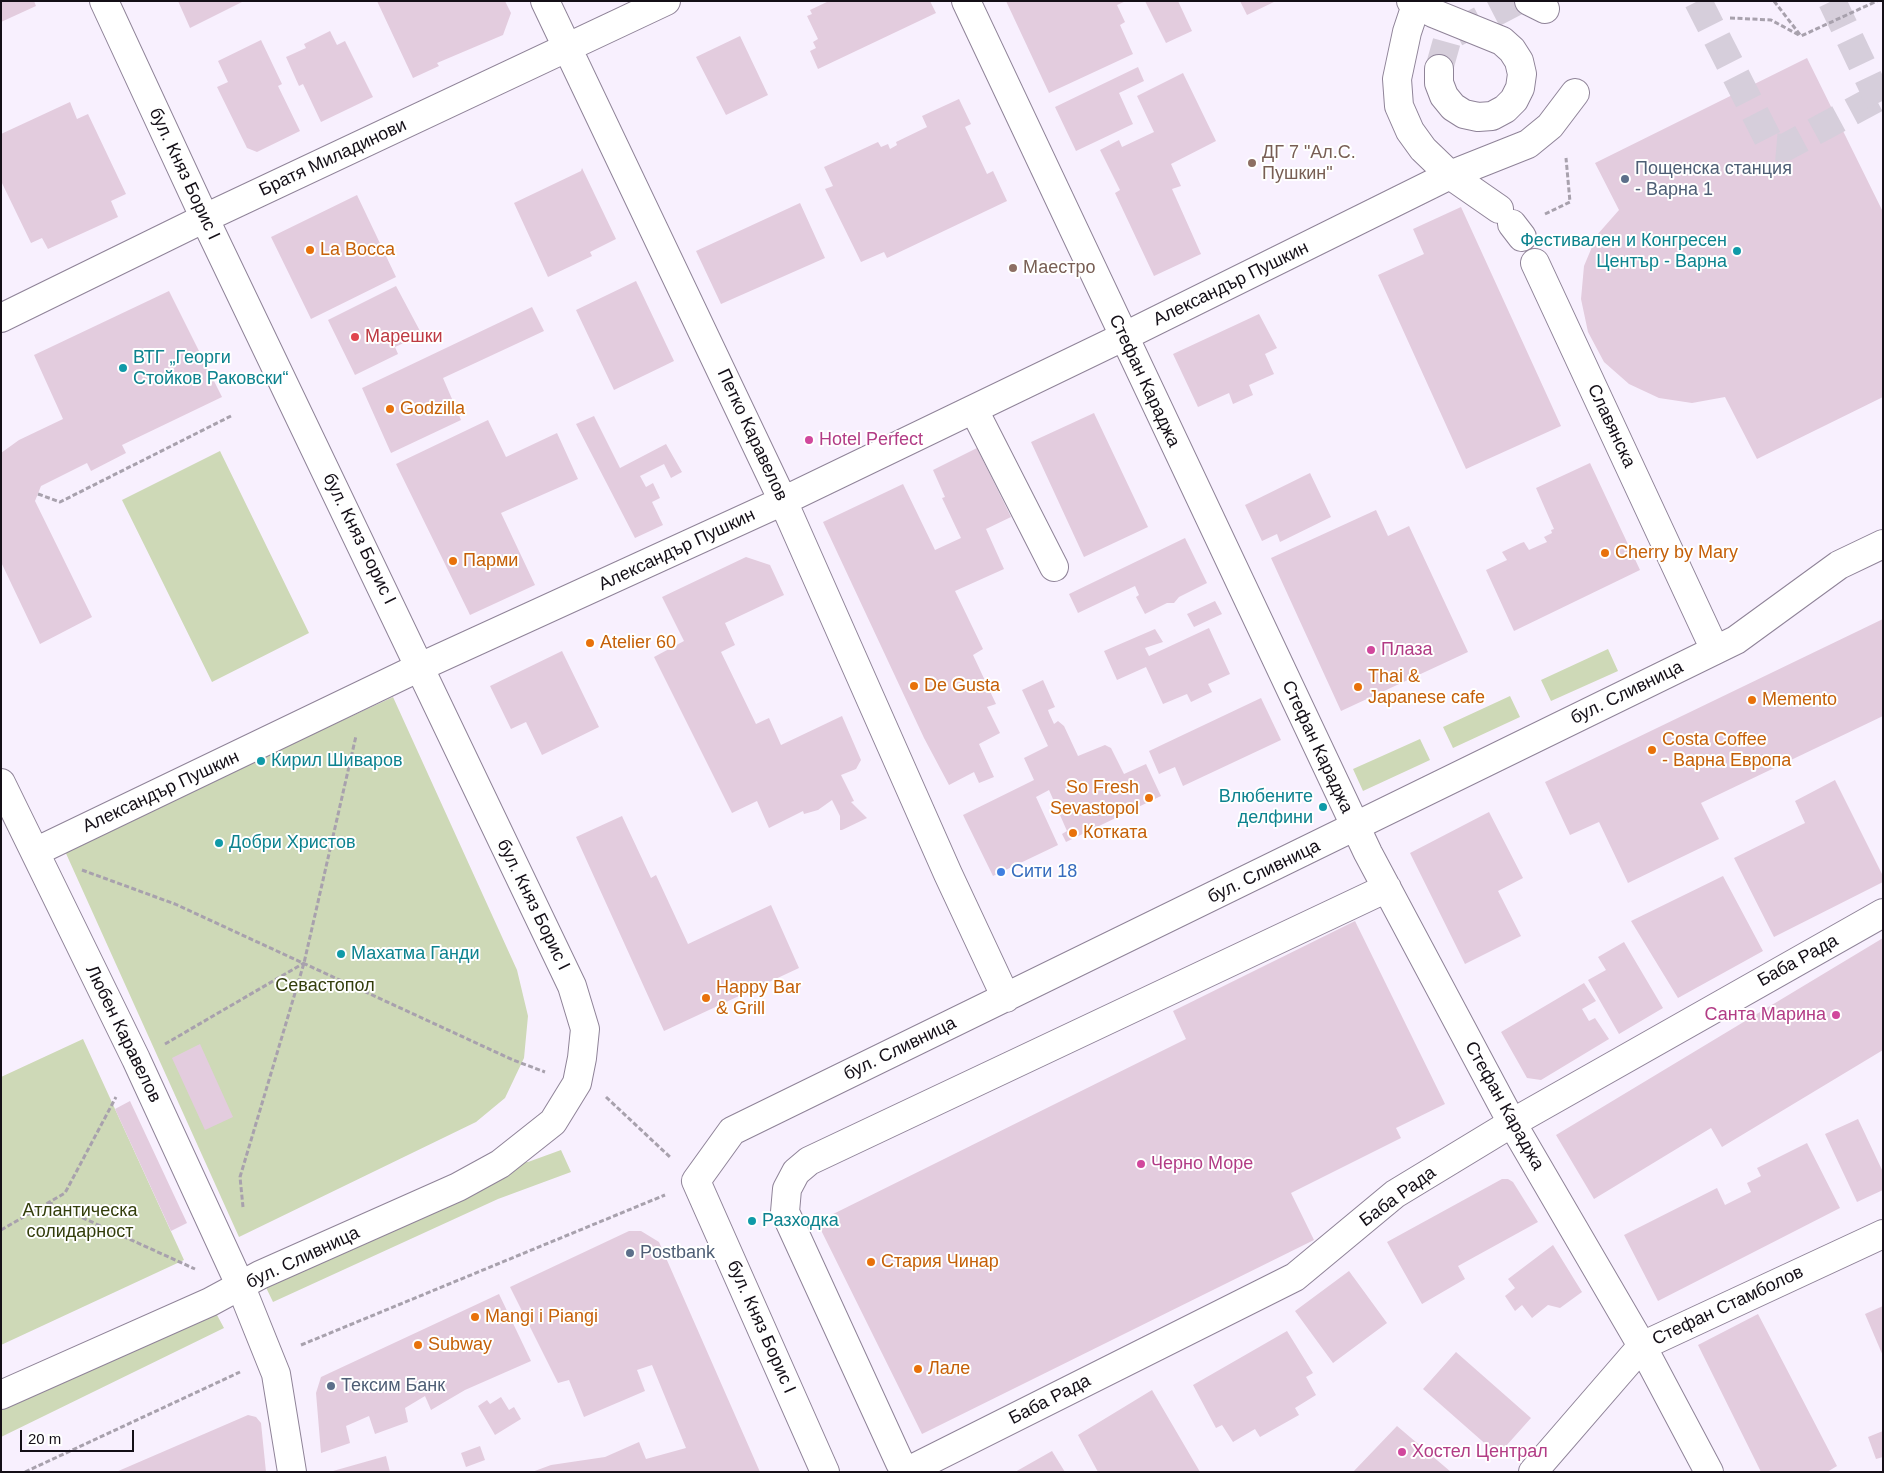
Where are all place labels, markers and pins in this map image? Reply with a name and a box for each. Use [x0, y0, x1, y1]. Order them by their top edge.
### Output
place label: ДГ 7 "Ал.С. Пушкин" [1262, 142, 1356, 184]
marker: ДГ 7 "Ал.С. Пушкин" [1246, 157, 1258, 169]
place label: Пощенска станция - Варна 1 [1635, 158, 1792, 200]
marker: Пощенска станция - Варна 1 [1619, 173, 1631, 185]
place label: Фестивален и Конгресен Център - Варна [1520, 230, 1727, 272]
place label: La Bocca [320, 239, 395, 261]
marker: La Bocca [304, 244, 316, 256]
marker: Фестивален и Конгресен Център - Варна [1731, 245, 1743, 257]
place label: Маестро [1023, 257, 1095, 279]
marker: Маестро [1007, 262, 1019, 274]
place label: Марешки [365, 326, 443, 348]
marker: Марешки [349, 331, 361, 343]
place label: ВТГ „Георги Стойков Раковски“ [133, 347, 289, 389]
marker: ВТГ „Георги Стойков Раковски“ [117, 362, 129, 374]
place label: Godzilla [400, 398, 465, 420]
marker: Godzilla [384, 403, 396, 415]
place label: Hotel Perfect [819, 429, 923, 451]
marker: Hotel Perfect [803, 434, 815, 446]
place label: Cherry by Mary [1615, 542, 1738, 564]
marker: Cherry by Mary [1599, 547, 1611, 559]
place label: Парми [463, 550, 518, 572]
marker: Парми [447, 555, 459, 567]
place label: Atelier 60 [600, 632, 676, 654]
marker: Atelier 60 [584, 637, 596, 649]
place label: Плаза [1381, 639, 1433, 661]
marker: Плаза [1365, 644, 1377, 656]
place label: Thai & Japanese cafe [1368, 666, 1485, 709]
place label: De Gusta [924, 675, 1000, 697]
marker: De Gusta [908, 680, 920, 692]
marker: Thai & Japanese cafe [1352, 681, 1364, 693]
place label: Memento [1762, 689, 1837, 711]
marker: Memento [1746, 694, 1758, 706]
place label: Costa Coffee - Варна Европа [1662, 729, 1791, 772]
marker: Costa Coffee - Варна Европа [1646, 744, 1658, 756]
place label: Кирил Шиваров [271, 750, 403, 772]
marker: Кирил Шиваров [255, 755, 267, 767]
place label: So Fresh Sevastopol [1050, 777, 1139, 820]
place label: Влюбените делфини [1219, 786, 1313, 829]
marker: So Fresh Sevastopol [1143, 792, 1155, 804]
marker: Влюбените делфини [1317, 801, 1329, 813]
place label: Котката [1083, 822, 1147, 844]
marker: Котката [1067, 827, 1079, 839]
place label: Добри Христов [229, 832, 355, 854]
marker: Добри Христов [213, 837, 225, 849]
place label: Сити 18 [1011, 861, 1077, 883]
marker: Сити 18 [995, 866, 1007, 878]
place label: Махатма Ганди [351, 943, 479, 965]
marker: Махатма Ганди [335, 948, 347, 960]
place label: Happy Bar & Grill [716, 977, 801, 1020]
marker: Happy Bar & Grill [700, 992, 712, 1004]
place label: Санта Марина [1705, 1004, 1826, 1026]
marker: Санта Марина [1830, 1009, 1842, 1021]
place label: Черно Море [1151, 1153, 1253, 1175]
marker: Черно Море [1135, 1158, 1147, 1170]
place label: Разходка [762, 1210, 839, 1232]
marker: Разходка [746, 1215, 758, 1227]
place label: Postbank [640, 1242, 715, 1264]
marker: Postbank [624, 1247, 636, 1259]
place label: Стария Чинар [881, 1251, 999, 1273]
marker: Стария Чинар [865, 1256, 877, 1268]
place label: Mangi i Piangi [485, 1306, 598, 1328]
marker: Mangi i Piangi [469, 1311, 481, 1323]
place label: Subway [428, 1334, 492, 1356]
marker: Subway [412, 1339, 424, 1351]
place label: Лале [928, 1358, 970, 1380]
marker: Лале [912, 1363, 924, 1375]
place label: Тексим Банк [341, 1375, 445, 1397]
marker: Тексим Банк [325, 1380, 337, 1392]
place label: Хостел Централ [1412, 1441, 1548, 1463]
marker: Хостел Централ [1396, 1446, 1408, 1458]

